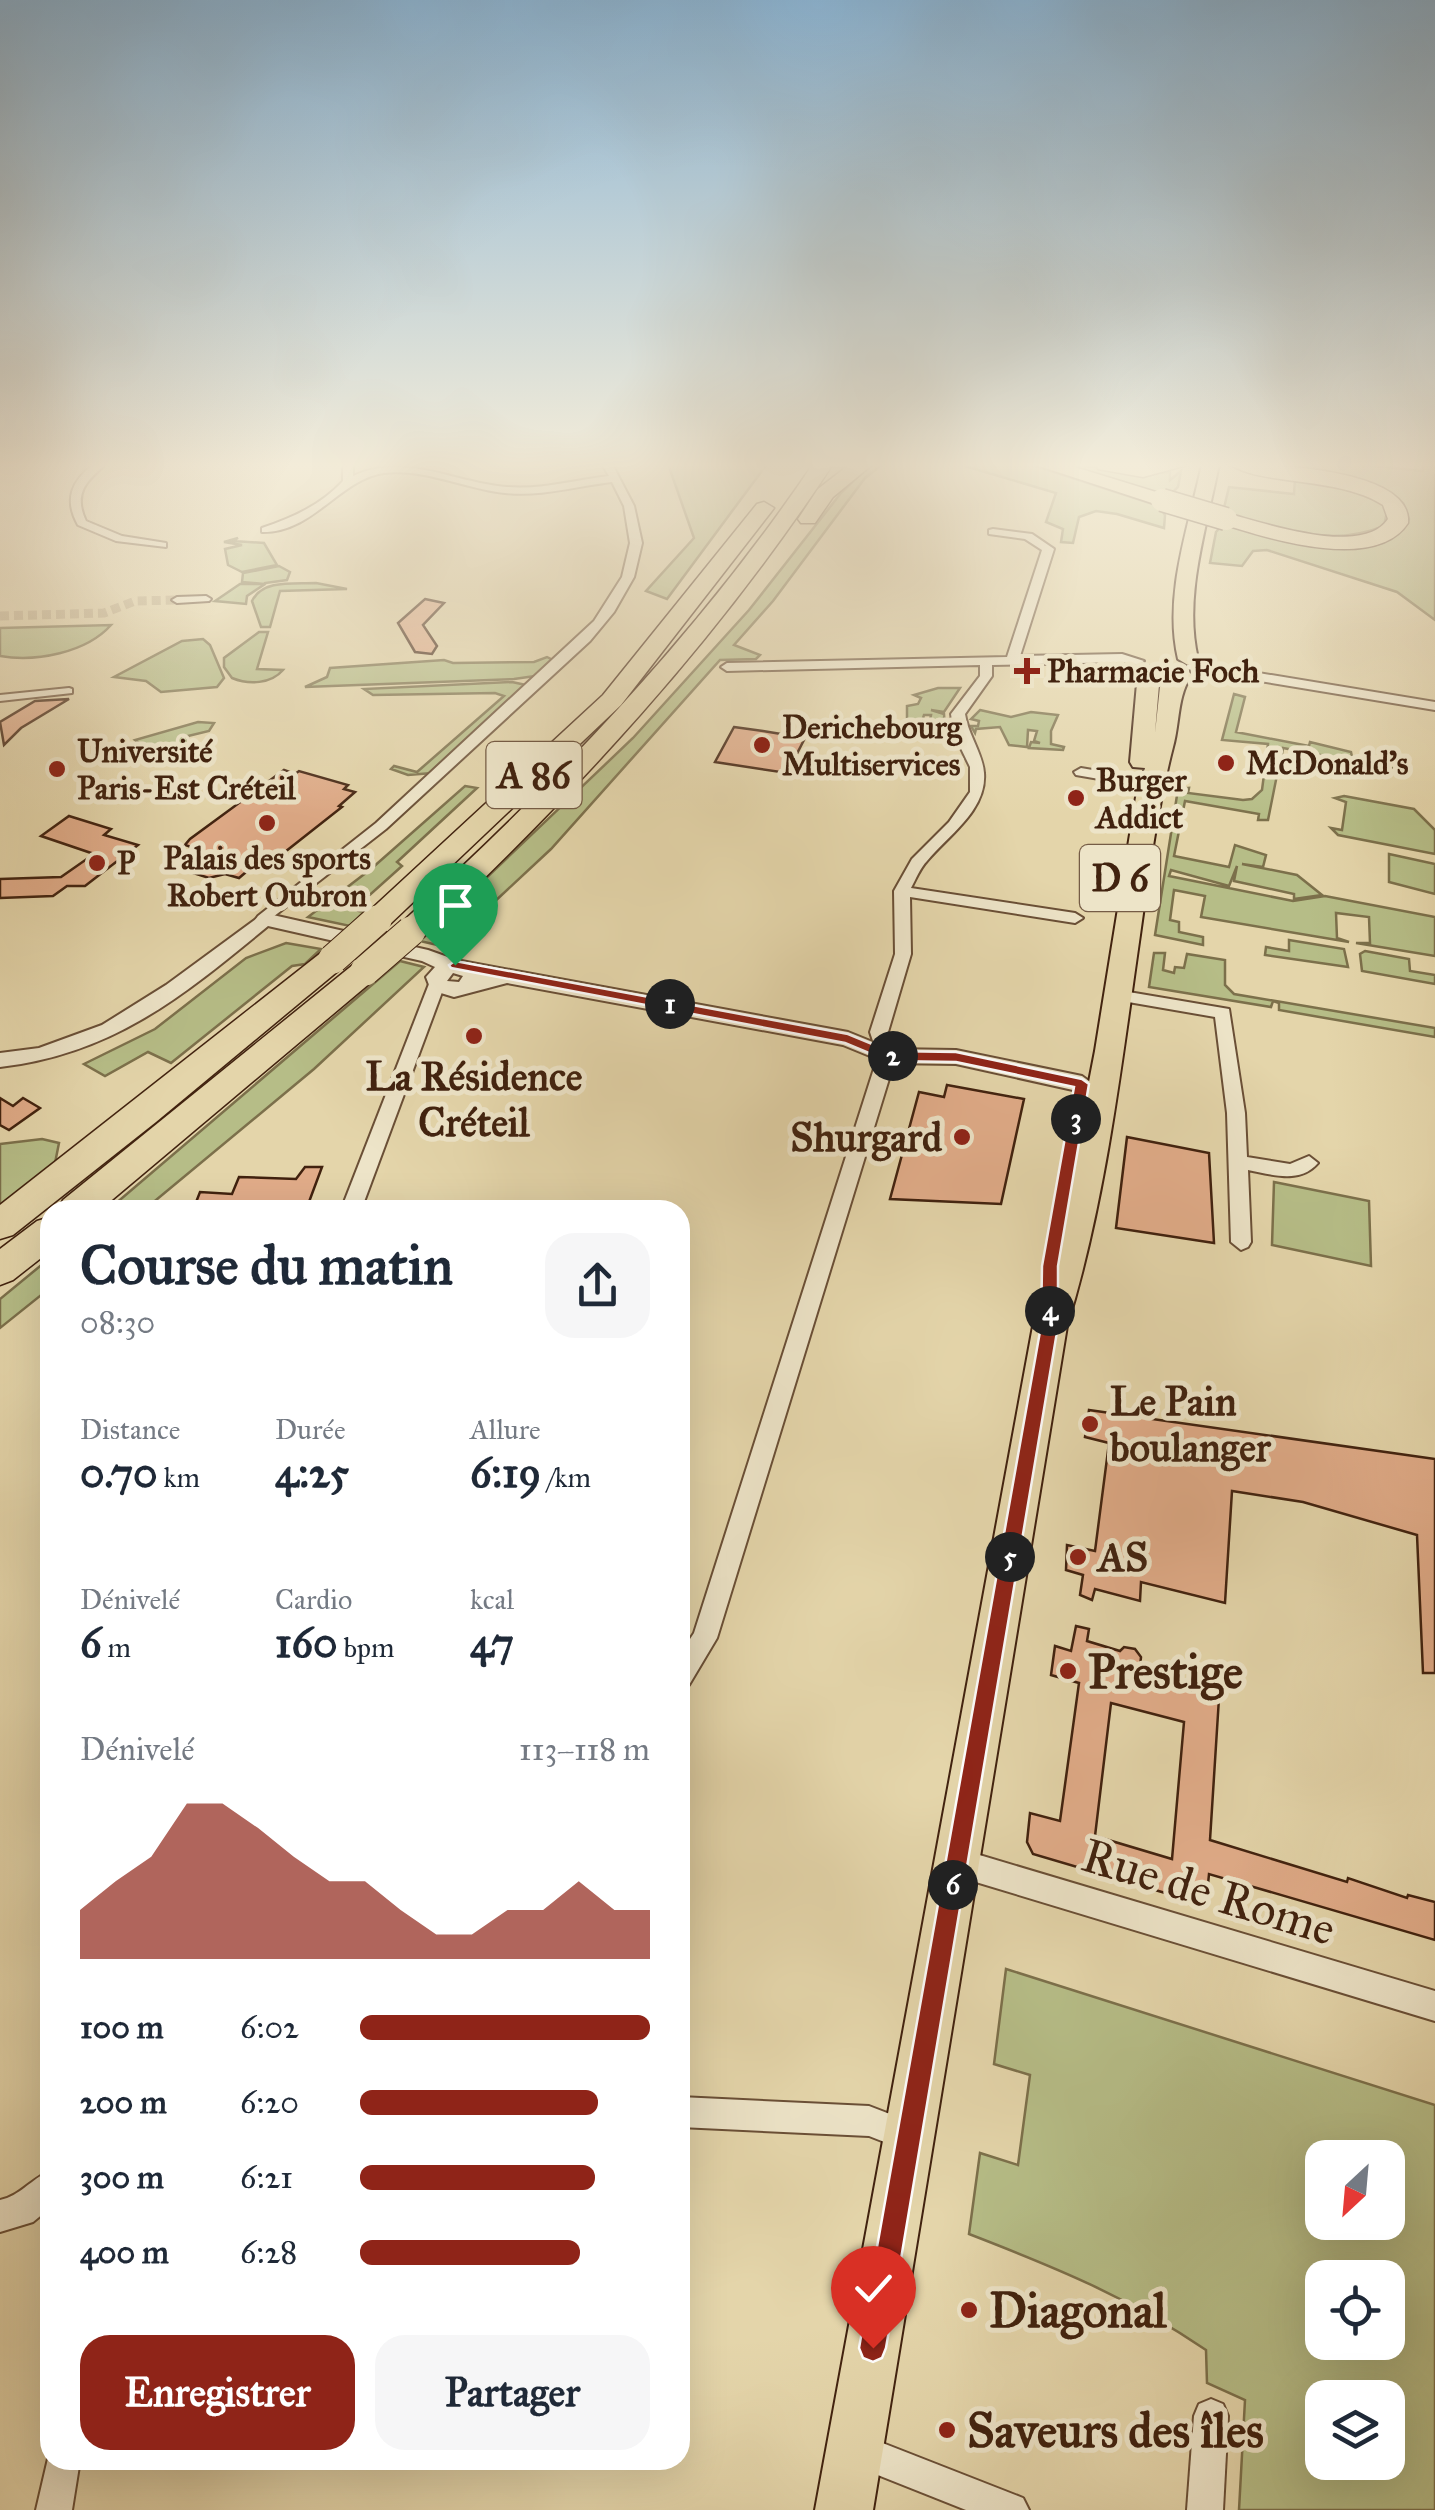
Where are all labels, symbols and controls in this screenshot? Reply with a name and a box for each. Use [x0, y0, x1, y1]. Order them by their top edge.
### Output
place label: Pharmacie Foch [1047, 652, 1259, 691]
marker: Pharmacie Foch [1016, 660, 1038, 682]
place label: Derichebourg Multiservices [782, 708, 963, 784]
place label: Université Paris-Est Créteil [77, 732, 297, 808]
marker: Derichebourg Multiservices [751, 734, 773, 756]
road number: A 86 [486, 742, 582, 808]
place label: McDonald's [1246, 744, 1409, 783]
marker: McDonald's [1215, 752, 1237, 774]
marker: Université Paris-Est Créteil [46, 758, 68, 780]
place label: Burger Addict [1094, 761, 1187, 837]
marker: Burger Addict [1065, 787, 1087, 809]
marker: Palais des sports Robert Oubron [256, 812, 278, 834]
place label: Palais des sports Robert Oubron [163, 839, 371, 915]
place label: P [117, 844, 136, 883]
road number: D 6 [1080, 845, 1160, 911]
marker: P [86, 852, 108, 874]
pin [413, 863, 498, 966]
icon: arrive [428, 878, 483, 933]
pin: 1 [645, 979, 695, 1029]
text: 1 [664, 986, 676, 1021]
marker: La Résidence Créteil [463, 1025, 485, 1047]
pin: 2 [868, 1031, 918, 1081]
text: 2 [886, 1038, 900, 1073]
place label: La Résidence Créteil [366, 1052, 583, 1147]
pin: 3 [1051, 1094, 1101, 1144]
text: 3 [1070, 1101, 1082, 1136]
place label: Shurgard [790, 1113, 943, 1162]
marker: Shurgard [951, 1126, 973, 1148]
text: Course du matin [80, 1232, 453, 1299]
button: share [545, 1233, 650, 1338]
pin: 4 [1025, 1286, 1075, 1336]
text: 4 [1042, 1293, 1058, 1328]
text: 08:30 [80, 1303, 155, 1342]
place label: Le Pain boulanger [1109, 1377, 1272, 1472]
text: Distance [80, 1412, 180, 1447]
text: Durée [275, 1412, 346, 1447]
text: Allure [470, 1412, 541, 1447]
marker: Le Pain boulanger [1079, 1413, 1101, 1435]
text: 0.70 [80, 1447, 158, 1499]
text: 4:25 [275, 1447, 349, 1499]
text: 6:19 [470, 1447, 541, 1499]
text: km [158, 1460, 200, 1495]
text: /km [541, 1460, 591, 1495]
pin: 5 [985, 1532, 1035, 1582]
place label: AS [1095, 1533, 1148, 1582]
text: 5 [1003, 1539, 1017, 1574]
marker: AS [1067, 1546, 1089, 1568]
text: Dénivelé [80, 1582, 180, 1617]
text: Cardio [275, 1582, 352, 1617]
text: kcal [470, 1582, 514, 1617]
text: 6 [80, 1617, 102, 1669]
text: 160 [275, 1617, 337, 1669]
text: 47 [470, 1617, 514, 1669]
text: m [102, 1630, 131, 1665]
text: bpm [337, 1630, 395, 1665]
place label: Prestige [1088, 1642, 1243, 1701]
marker: Prestige [1057, 1660, 1079, 1682]
text: Dénivelé [80, 1730, 195, 1769]
text: 113–118 m [519, 1730, 650, 1769]
street label: Rue de Rome [1075, 1825, 1343, 1958]
pin: 6 [928, 1860, 978, 1910]
text: 6 [946, 1867, 960, 1902]
text: 100 m [80, 2008, 164, 2047]
text: 6:02 [240, 2008, 299, 2047]
text: 200 m [80, 2083, 167, 2122]
text: 6:20 [240, 2083, 299, 2122]
north arrow [1305, 2140, 1405, 2240]
map controls [1305, 2140, 1405, 2480]
text: 300 m [80, 2158, 164, 2197]
text: 6:21 [240, 2158, 293, 2197]
text: 400 m [80, 2233, 169, 2272]
text: 6:28 [240, 2233, 297, 2272]
pin [831, 2246, 916, 2349]
button: locate [1305, 2260, 1405, 2360]
icon: check [846, 2261, 901, 2316]
place label: Diagonal [989, 2281, 1168, 2340]
marker: Diagonal [958, 2299, 980, 2321]
button: Enregistrer [80, 2335, 355, 2450]
button: Partager [375, 2335, 650, 2450]
button: layers [1305, 2380, 1405, 2480]
place label: Saveurs des îles [967, 2401, 1264, 2460]
marker: Saveurs des îles [936, 2419, 958, 2441]

